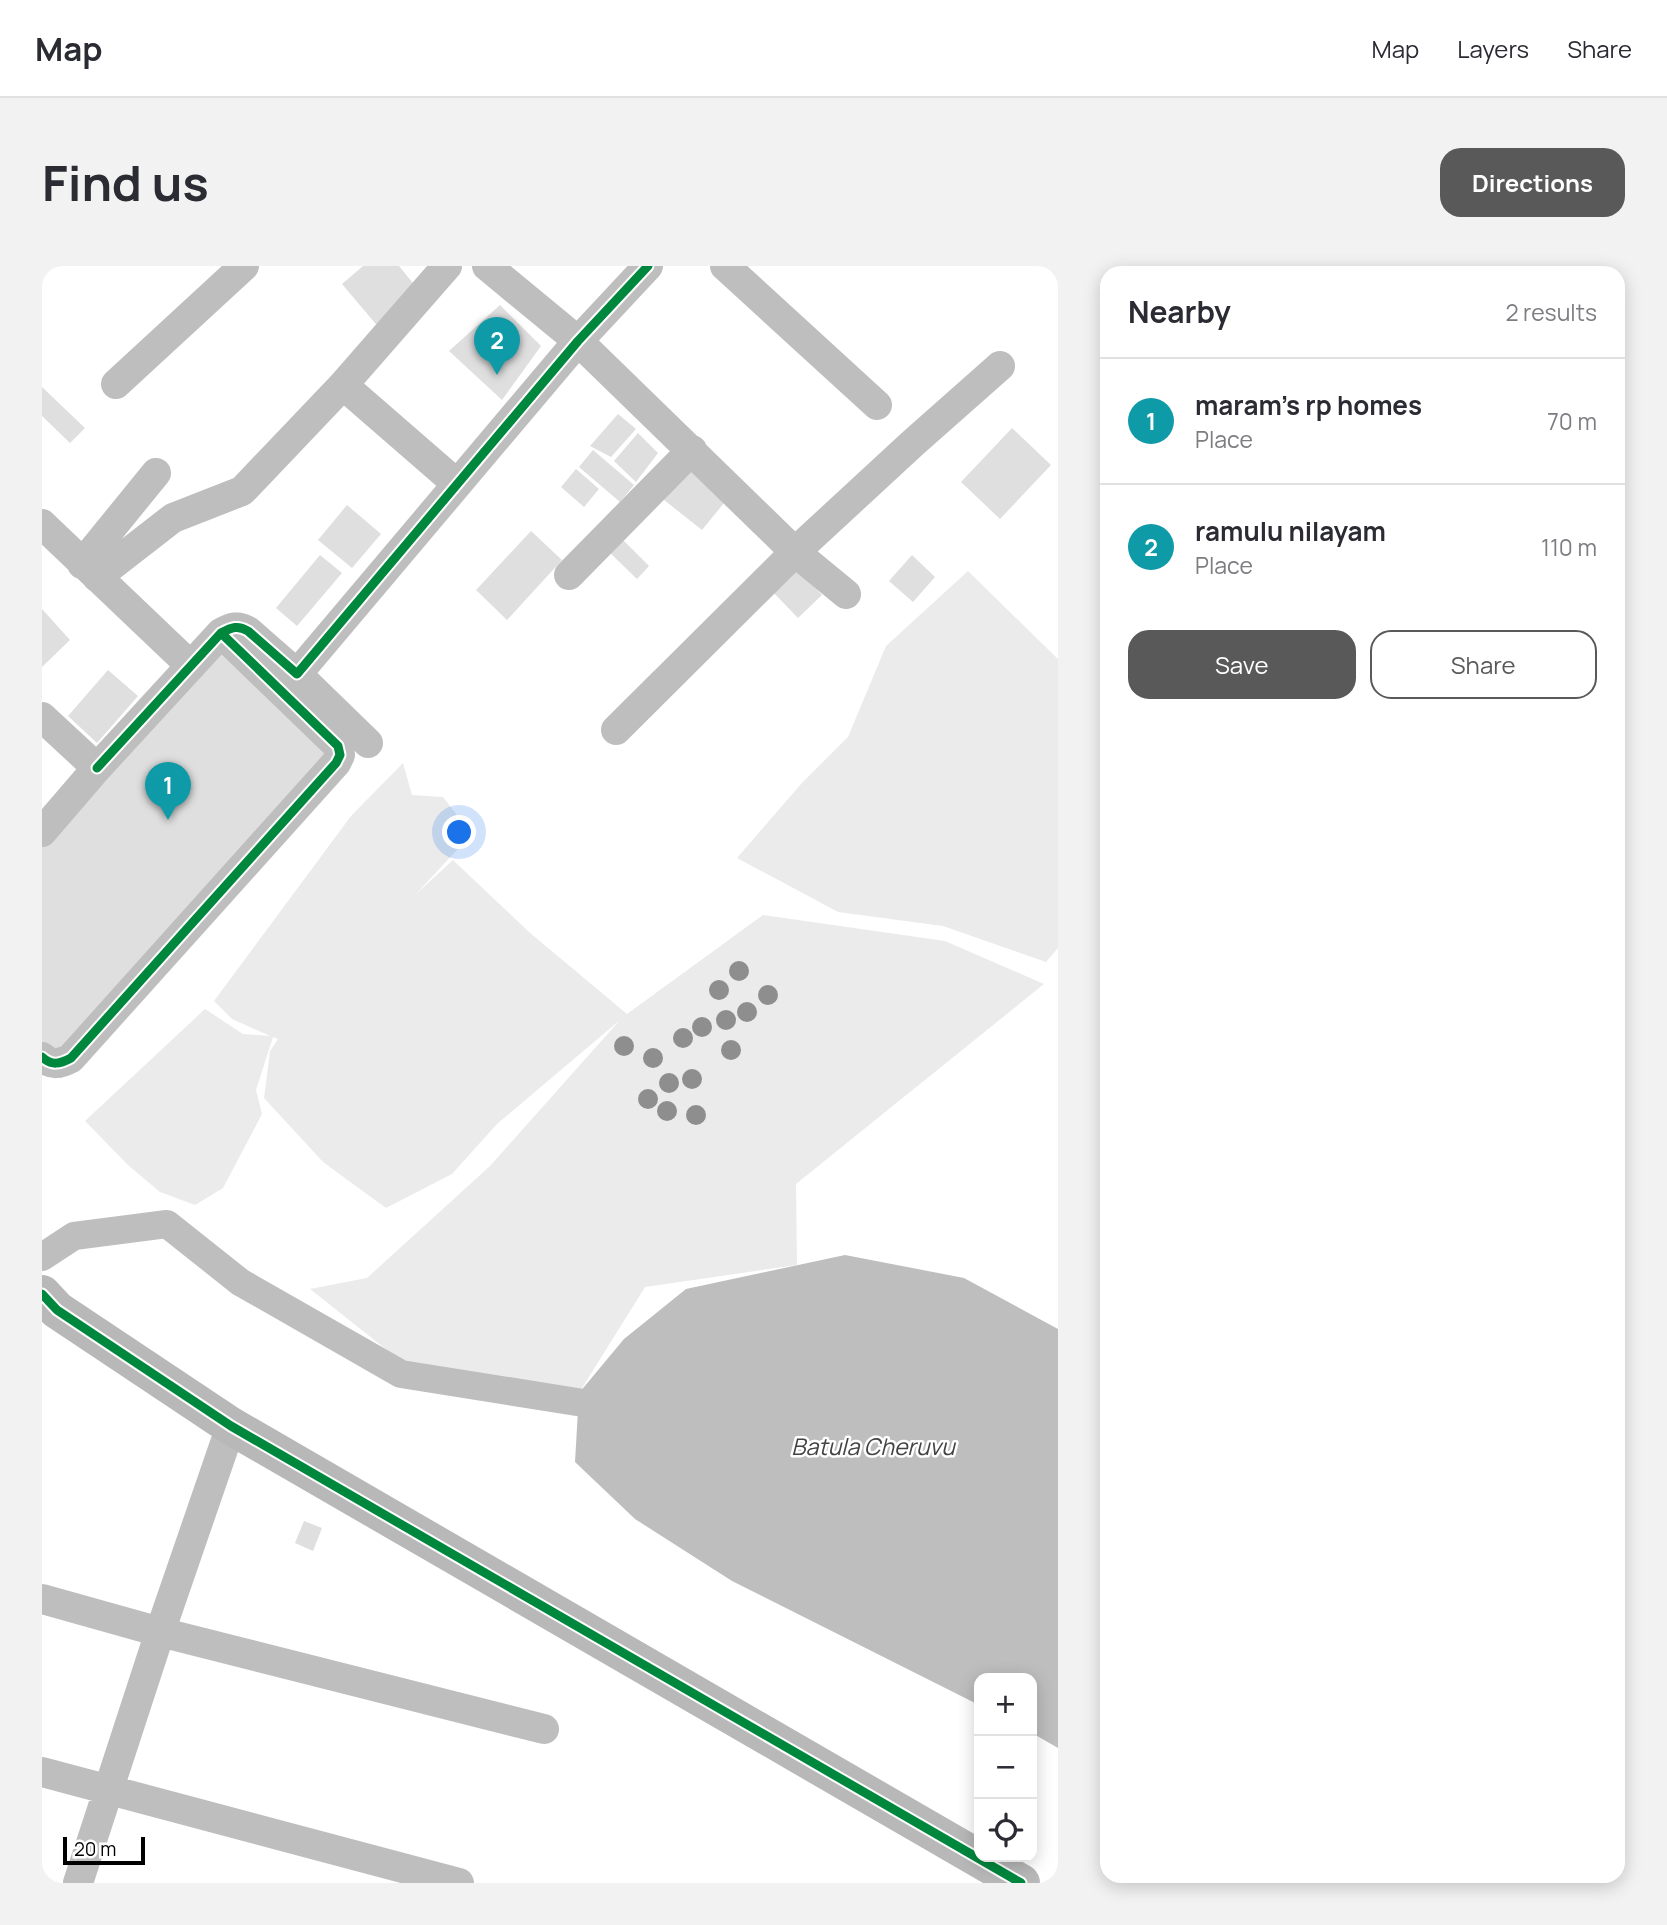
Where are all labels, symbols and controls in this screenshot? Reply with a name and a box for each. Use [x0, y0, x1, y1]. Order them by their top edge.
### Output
text: Map [35, 26, 103, 71]
text: Map [1372, 32, 1419, 65]
text: Layers [1457, 32, 1529, 65]
text: Share [1567, 32, 1632, 65]
button: Directions [1440, 148, 1625, 217]
text: Find us [42, 149, 209, 216]
text: Nearby [1128, 291, 1231, 332]
text: 2 results [1505, 296, 1597, 328]
pin: 2 [474, 317, 520, 375]
text: maram's rp homes [1195, 387, 1422, 423]
text: 1 [1146, 405, 1156, 437]
text: 70 m [1547, 405, 1597, 437]
text: Place [1195, 423, 1253, 455]
text: ramulu nilayam [1195, 513, 1386, 549]
text: 2 [1144, 531, 1158, 563]
text: 110 m [1541, 531, 1597, 563]
text: Place [1195, 549, 1253, 581]
button: Save [1128, 630, 1356, 699]
button: Share [1370, 630, 1597, 699]
pin: 1 [145, 762, 191, 820]
your location [442, 815, 476, 849]
water label: Batula Cheruvu [791, 1430, 957, 1462]
map controls [974, 1673, 1037, 1862]
button: + [974, 1673, 1037, 1736]
button: − [974, 1736, 1037, 1799]
button: locate [974, 1799, 1037, 1862]
scale bar [63, 1834, 145, 1866]
text: 20 m [74, 1836, 116, 1862]

